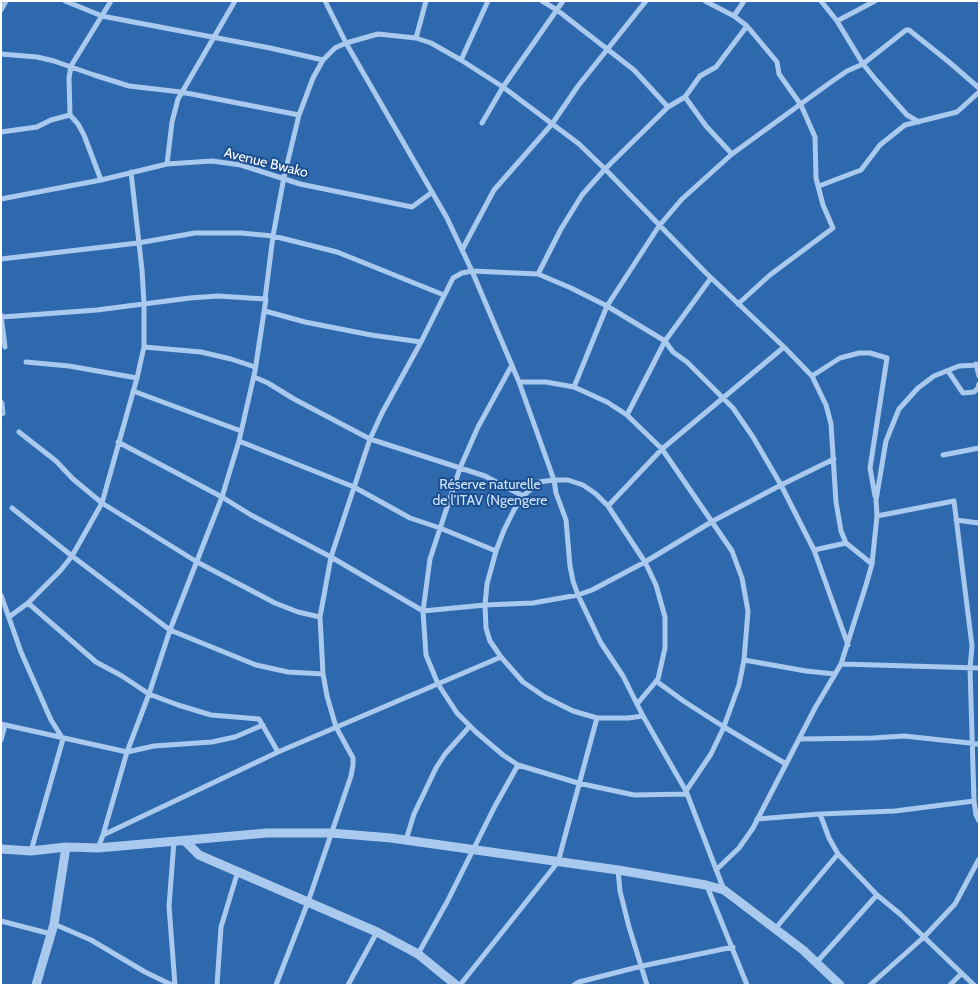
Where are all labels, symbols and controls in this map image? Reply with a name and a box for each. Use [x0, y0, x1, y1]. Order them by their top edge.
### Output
street label: Avenue Bwako [222, 144, 310, 182]
park label: Réserve naturelle de l'ITAV (Ngengere [433, 477, 547, 510]

